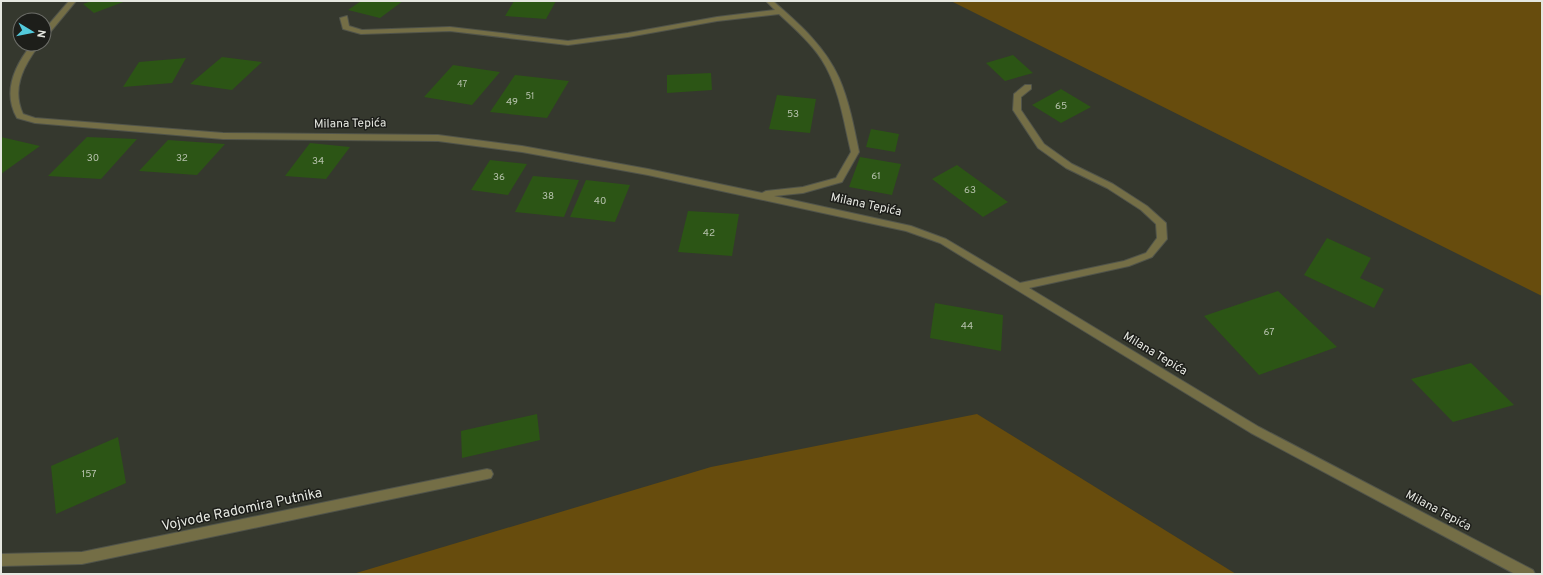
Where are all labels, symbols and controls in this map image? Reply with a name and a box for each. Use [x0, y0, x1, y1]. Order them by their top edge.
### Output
north arrow [12, 12, 52, 52]
text: N [33, 28, 48, 39]
house number: 47 [457, 79, 467, 90]
house number: 51 [526, 91, 534, 102]
house number: 49 [506, 96, 518, 109]
house number: 65 [1055, 100, 1067, 113]
house number: 53 [787, 108, 799, 121]
street label: Milana Tepića [314, 115, 386, 133]
house number: 30 [87, 152, 99, 165]
house number: 32 [176, 152, 188, 165]
house number: 34 [312, 155, 324, 168]
house number: 61 [871, 170, 881, 183]
house number: 36 [493, 171, 505, 184]
house number: 63 [964, 184, 976, 197]
house number: 38 [542, 190, 554, 203]
street label: Milana Tepića [829, 190, 903, 220]
house number: 40 [594, 195, 606, 208]
house number: 42 [703, 227, 715, 240]
house number: 44 [961, 320, 973, 333]
house number: 67 [1264, 326, 1275, 339]
street label: Milana Tepića [1120, 329, 1190, 379]
house number: 157 [81, 468, 97, 481]
street label: Vojvode Radomira Putnika [160, 485, 324, 535]
street label: Milana Tepića [1402, 487, 1474, 535]

